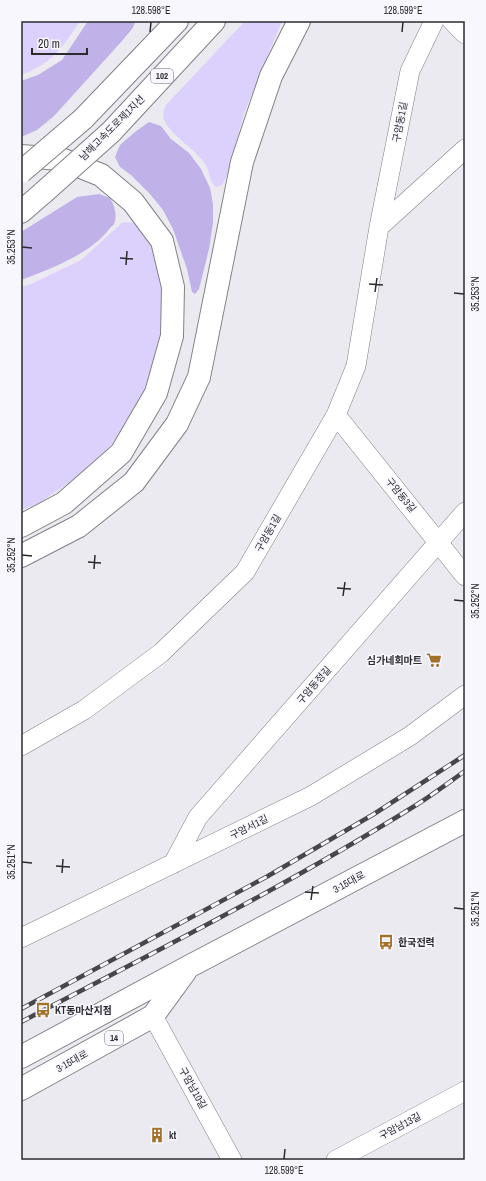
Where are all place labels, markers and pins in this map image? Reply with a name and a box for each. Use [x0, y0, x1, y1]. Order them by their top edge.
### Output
supermarket icon: 심가네회마트 [425, 651, 443, 669]
place label: 심가네회마트 [367, 654, 422, 667]
bus stop icon: 한국전력 [377, 933, 395, 951]
place label: 한국전력 [398, 936, 435, 949]
bus stop icon: KT동마산지점 [34, 1001, 52, 1019]
place label: KT동마산지점 [55, 1004, 112, 1017]
building icon: kt [148, 1126, 166, 1144]
place label: kt [169, 1129, 177, 1142]

